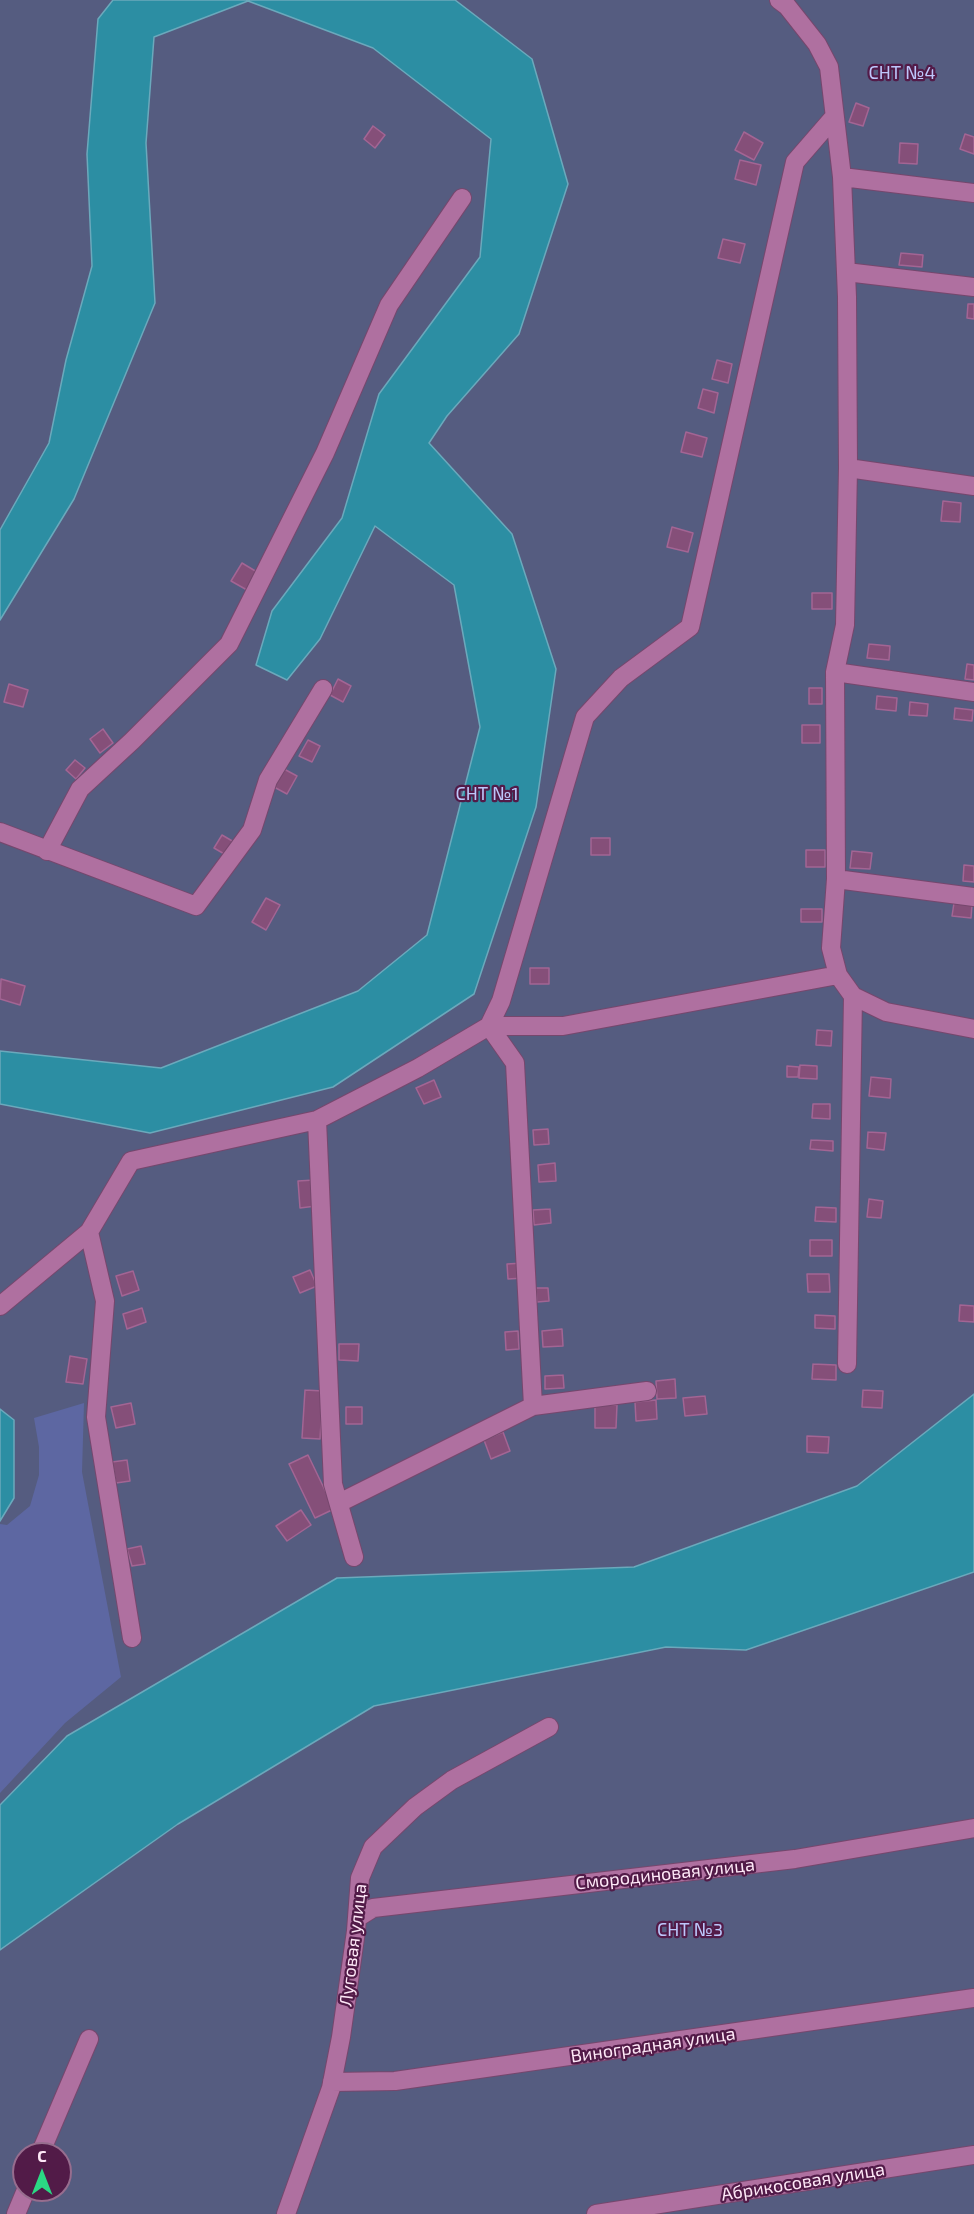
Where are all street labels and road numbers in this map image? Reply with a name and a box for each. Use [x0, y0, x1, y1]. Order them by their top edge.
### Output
street label: Смородиновая улица [574, 1854, 756, 1894]
street label: Луговая улица [335, 1882, 371, 2008]
street label: Виноградная улица [569, 2023, 737, 2067]
street label: Абрикосовая улица [720, 2158, 886, 2206]

